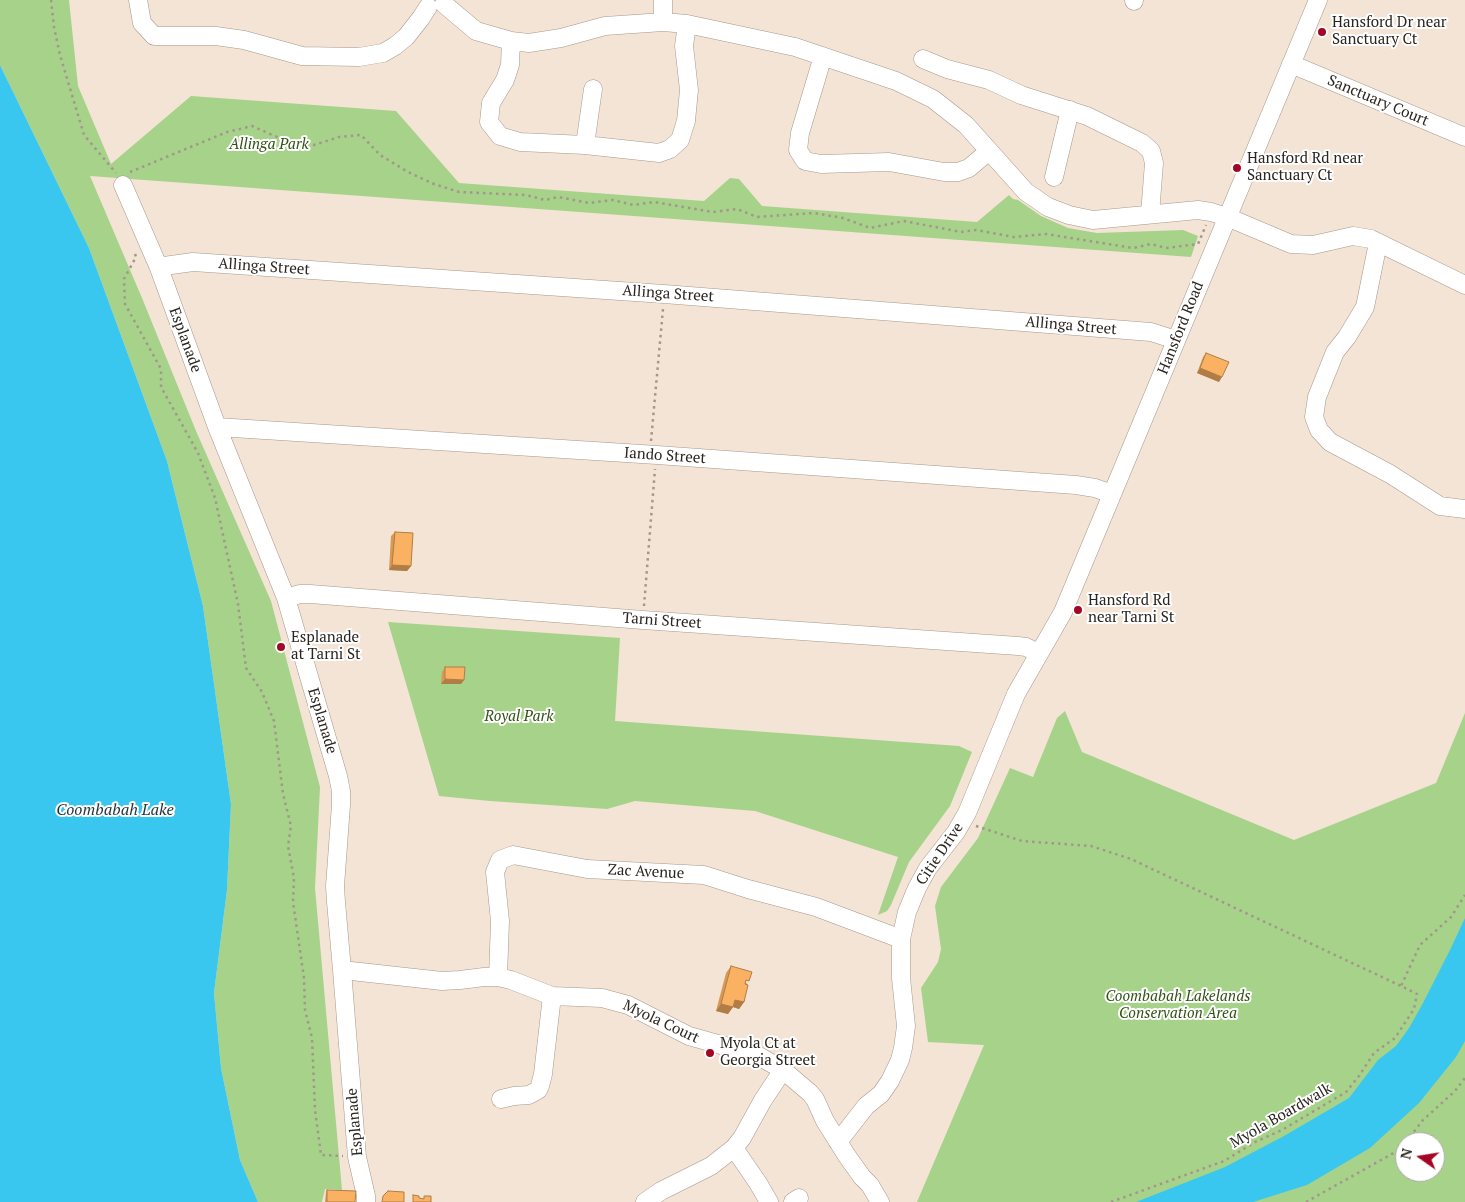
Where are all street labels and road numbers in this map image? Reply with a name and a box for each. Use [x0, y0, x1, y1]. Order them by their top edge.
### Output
street label: Sanctuary Court [1325, 72, 1431, 130]
street label: Allinga Street [218, 255, 310, 279]
street label: Hansford Road [1154, 279, 1208, 377]
street label: Allinga Street [622, 282, 714, 306]
street label: Esplanade [165, 305, 205, 375]
street label: Allinga Street [1024, 313, 1118, 339]
street label: Iando Street [623, 444, 707, 468]
street label: Tarni Street [622, 609, 702, 633]
street label: Esplanade [303, 686, 341, 756]
street label: Citie Drive [913, 819, 967, 889]
street label: Zac Avenue [607, 861, 685, 883]
street label: Myola Court [620, 997, 702, 1047]
street label: Myola Boardwalk [1227, 1080, 1335, 1152]
street label: Esplanade [343, 1087, 367, 1157]

